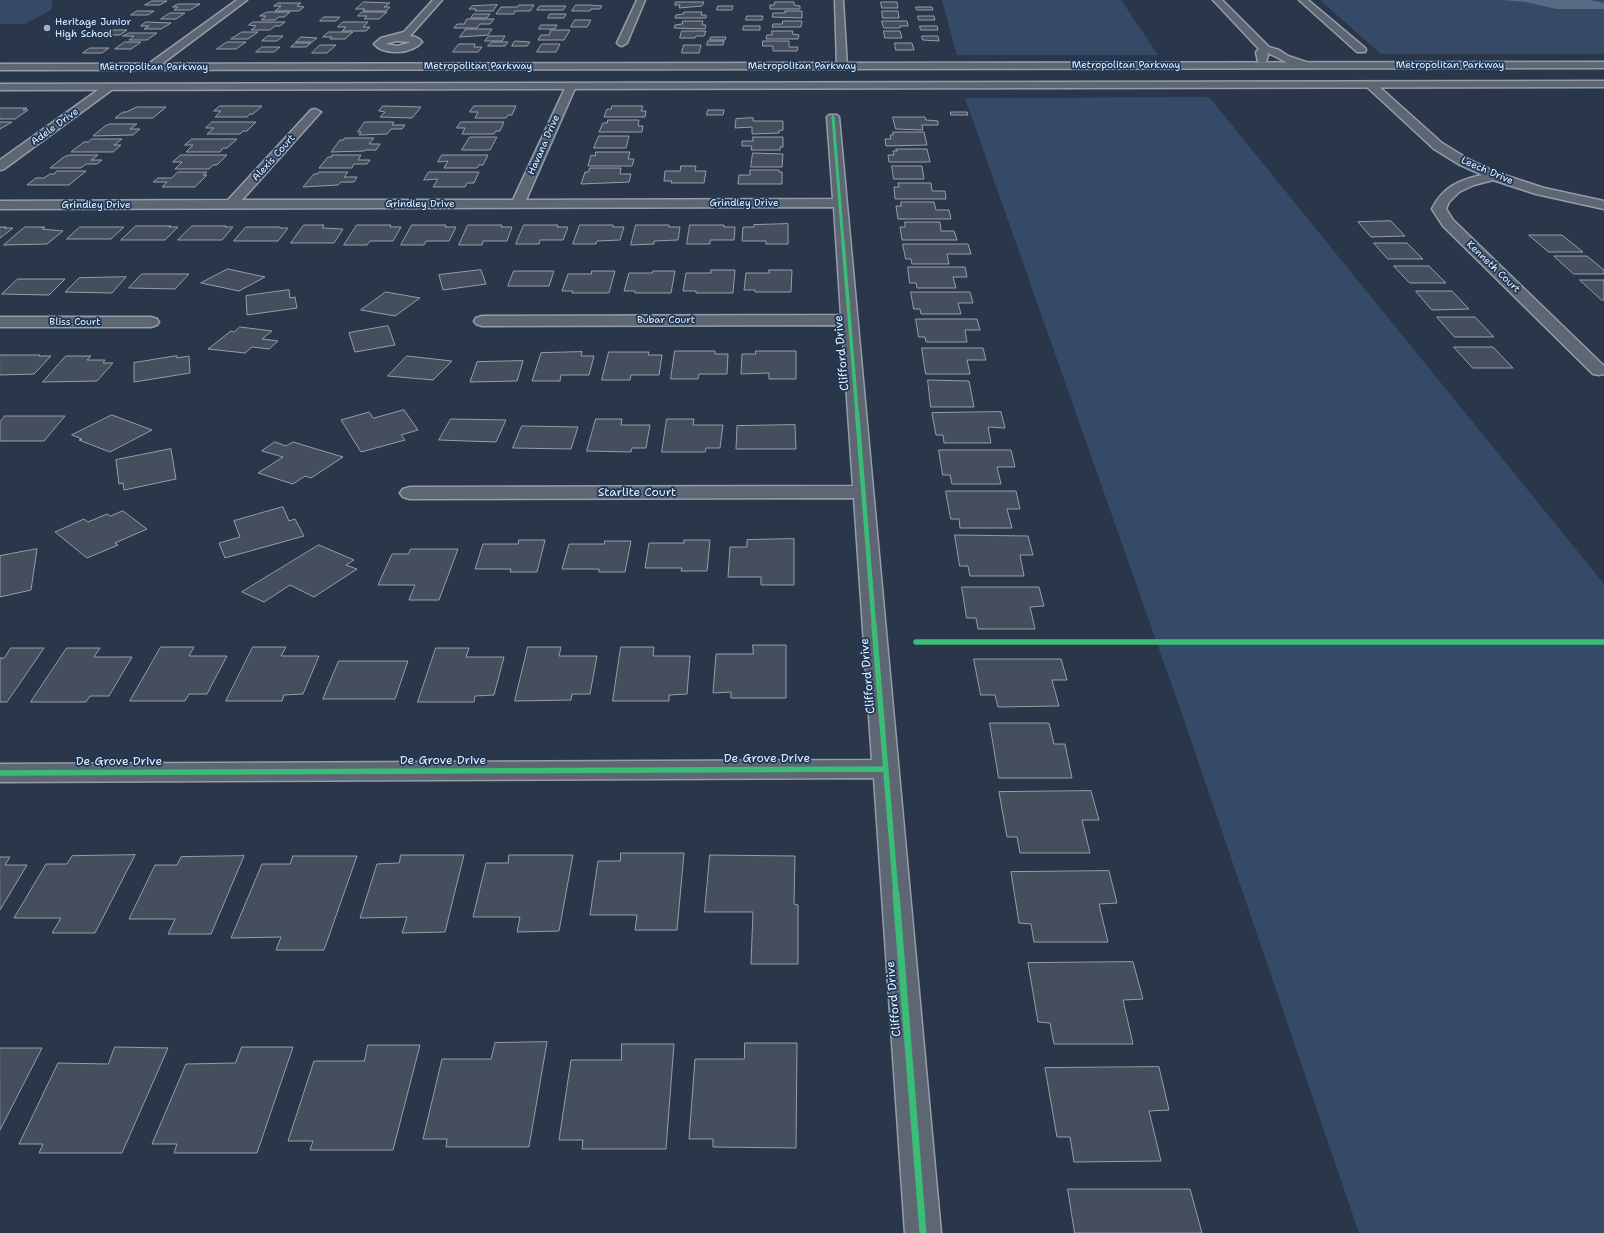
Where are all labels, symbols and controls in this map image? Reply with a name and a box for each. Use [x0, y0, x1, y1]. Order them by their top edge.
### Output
place label: Heritage Junior High School [55, 16, 131, 40]
marker: Heritage Junior High School [42, 23, 52, 33]
street label: Metropolitan Parkway [1072, 59, 1180, 71]
street label: Metropolitan Parkway [1396, 59, 1504, 71]
street label: Metropolitan Parkway [424, 60, 532, 72]
street label: Metropolitan Parkway [748, 60, 856, 72]
street label: Metropolitan Parkway [100, 61, 208, 73]
street label: Adele Drive [29, 106, 81, 148]
street label: Havana Drive [525, 113, 563, 177]
street label: Alexis Court [250, 132, 298, 184]
street label: Leech Drive [1459, 155, 1515, 187]
street label: Grindley Drive [709, 197, 779, 209]
street label: Grindley Drive [385, 198, 455, 210]
street label: Grindley Drive [61, 199, 131, 211]
street label: Kenneth Court [1464, 238, 1522, 296]
street label: Bubar Court [637, 314, 695, 326]
street label: Clifford Drive [832, 314, 852, 392]
street label: Bliss Court [49, 316, 101, 328]
street label: Starlite Court [598, 486, 676, 500]
street label: Clifford Drive [858, 637, 878, 715]
street label: De Grove Drive [724, 752, 810, 766]
street label: De Grove Drive [400, 754, 486, 768]
street label: De Grove Drive [76, 755, 162, 769]
street label: Clifford Drive [884, 960, 904, 1038]

